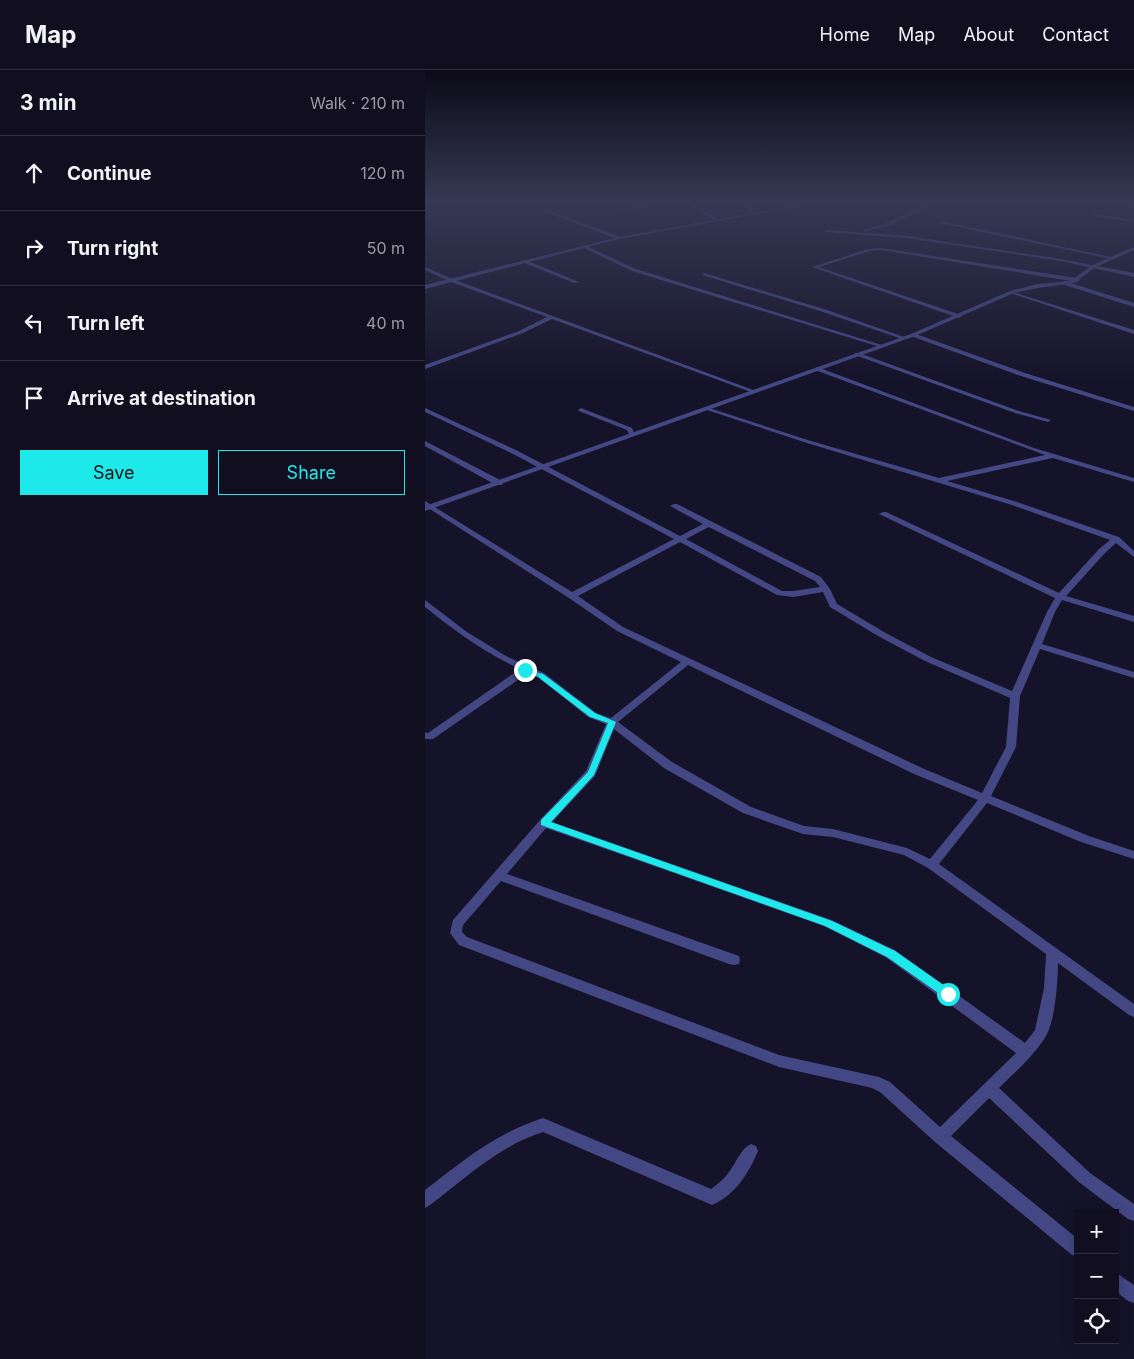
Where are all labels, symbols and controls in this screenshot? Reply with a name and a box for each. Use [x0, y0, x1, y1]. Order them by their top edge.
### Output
text: Map [25, 20, 76, 49]
text: Home [820, 24, 870, 45]
text: Map [898, 24, 935, 45]
text: About [963, 24, 1014, 45]
text: Contact [1042, 24, 1109, 45]
text: 3 min [20, 90, 76, 115]
text: Walk · 210 m [310, 93, 405, 113]
icon: ahead [20, 159, 48, 187]
text: Continue [67, 162, 152, 185]
text: 120 m [360, 163, 405, 183]
icon: right [20, 234, 48, 262]
text: Turn right [67, 237, 158, 260]
text: 50 m [367, 238, 405, 258]
icon: left [20, 309, 48, 337]
text: Turn left [67, 312, 145, 335]
text: 40 m [366, 313, 405, 333]
icon: arrive [20, 384, 48, 412]
text: Arrive at destination [67, 387, 256, 410]
button: Save [20, 450, 208, 495]
button: Share [218, 450, 405, 495]
route end [514, 659, 537, 682]
route start [937, 983, 960, 1006]
map controls [1074, 1209, 1119, 1344]
button: + [1074, 1209, 1119, 1254]
button: − [1074, 1254, 1119, 1299]
button: locate [1074, 1299, 1119, 1344]

